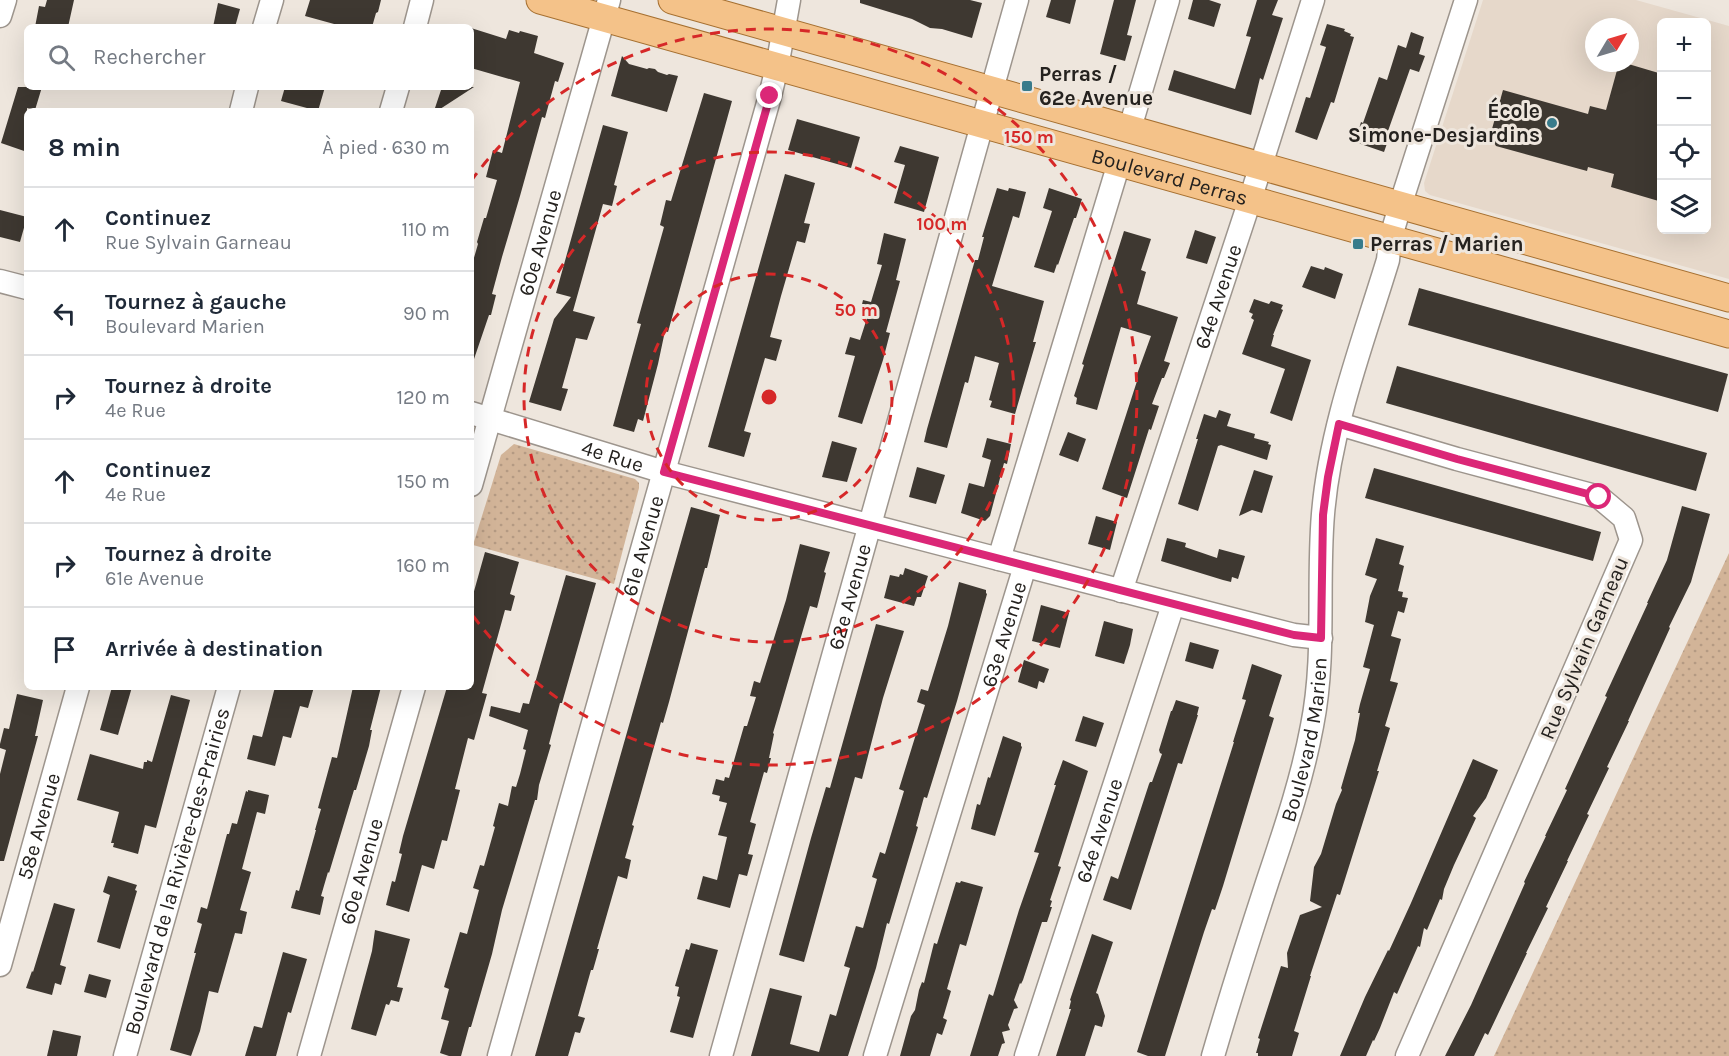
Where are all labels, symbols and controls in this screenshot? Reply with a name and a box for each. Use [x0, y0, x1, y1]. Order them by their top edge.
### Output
north arrow [1585, 18, 1639, 72]
map controls [1657, 18, 1711, 234]
button: + [1657, 18, 1711, 72]
search box [24, 24, 474, 90]
icon: search [45, 41, 78, 74]
text: Rechercher [93, 44, 206, 70]
place label: Perras / 62e Avenue [1039, 62, 1153, 110]
button: − [1657, 72, 1711, 126]
marker: Perras / 62e Avenue [1020, 79, 1034, 93]
route end [756, 82, 782, 108]
place label: École Simone-Desjardins [1348, 97, 1540, 147]
marker: École Simone-Desjardins [1545, 116, 1559, 130]
text: 150 m [1004, 126, 1054, 148]
button: locate [1657, 126, 1711, 180]
text: 8 min [48, 132, 121, 163]
text: À pied · 630 m [322, 136, 450, 159]
street label: Boulevard Perras [1089, 143, 1251, 210]
button: layers [1657, 180, 1711, 234]
street label: 60e Avenue [513, 187, 566, 299]
text: Continuez [105, 205, 211, 231]
icon: ahead [48, 213, 81, 246]
text: 100 m [917, 213, 967, 235]
text: 110 m [401, 218, 450, 241]
text: Rue Sylvain Garneau [105, 231, 292, 254]
place label: Perras / Marien [1370, 232, 1524, 256]
marker: Perras / Marien [1351, 237, 1365, 251]
street label: 64e Avenue [1190, 241, 1247, 352]
text: Tournez à gauche [105, 289, 286, 315]
icon: left [48, 297, 81, 330]
text: 50 m [834, 299, 878, 321]
text: 90 m [403, 302, 450, 325]
text: Boulevard Marien [105, 315, 265, 338]
text: Tournez à droite [105, 373, 272, 399]
icon: right [48, 381, 81, 414]
text: 120 m [396, 386, 450, 409]
centre of rings [759, 387, 779, 407]
text: 4e Rue [105, 399, 166, 422]
street label: 4e Rue [578, 435, 647, 477]
text: Continuez [105, 457, 211, 483]
icon: ahead [48, 465, 81, 498]
text: 150 m [397, 470, 450, 493]
text: 4e Rue [105, 483, 166, 506]
route start [1585, 483, 1611, 509]
street label: 61e Avenue [617, 493, 669, 599]
text: Tournez à droite [105, 541, 272, 567]
street label: 62e Avenue [823, 541, 876, 653]
icon: right [48, 549, 81, 582]
street label: Rue Sylvain Garneau [1535, 553, 1633, 743]
text: 160 m [397, 554, 450, 577]
text: 61e Avenue [105, 567, 204, 590]
street label: 63e Avenue [977, 578, 1032, 690]
icon: arrive [48, 633, 81, 666]
text: Arrivée à destination [105, 636, 323, 662]
street label: Boulevard Marien [1276, 657, 1332, 825]
street label: Boulevard de la Rivière-des-Prairies [120, 705, 235, 1037]
street label: 58e Avenue [13, 770, 65, 882]
street label: 64e Avenue [1071, 775, 1128, 886]
street label: 60e Avenue [335, 815, 388, 927]

